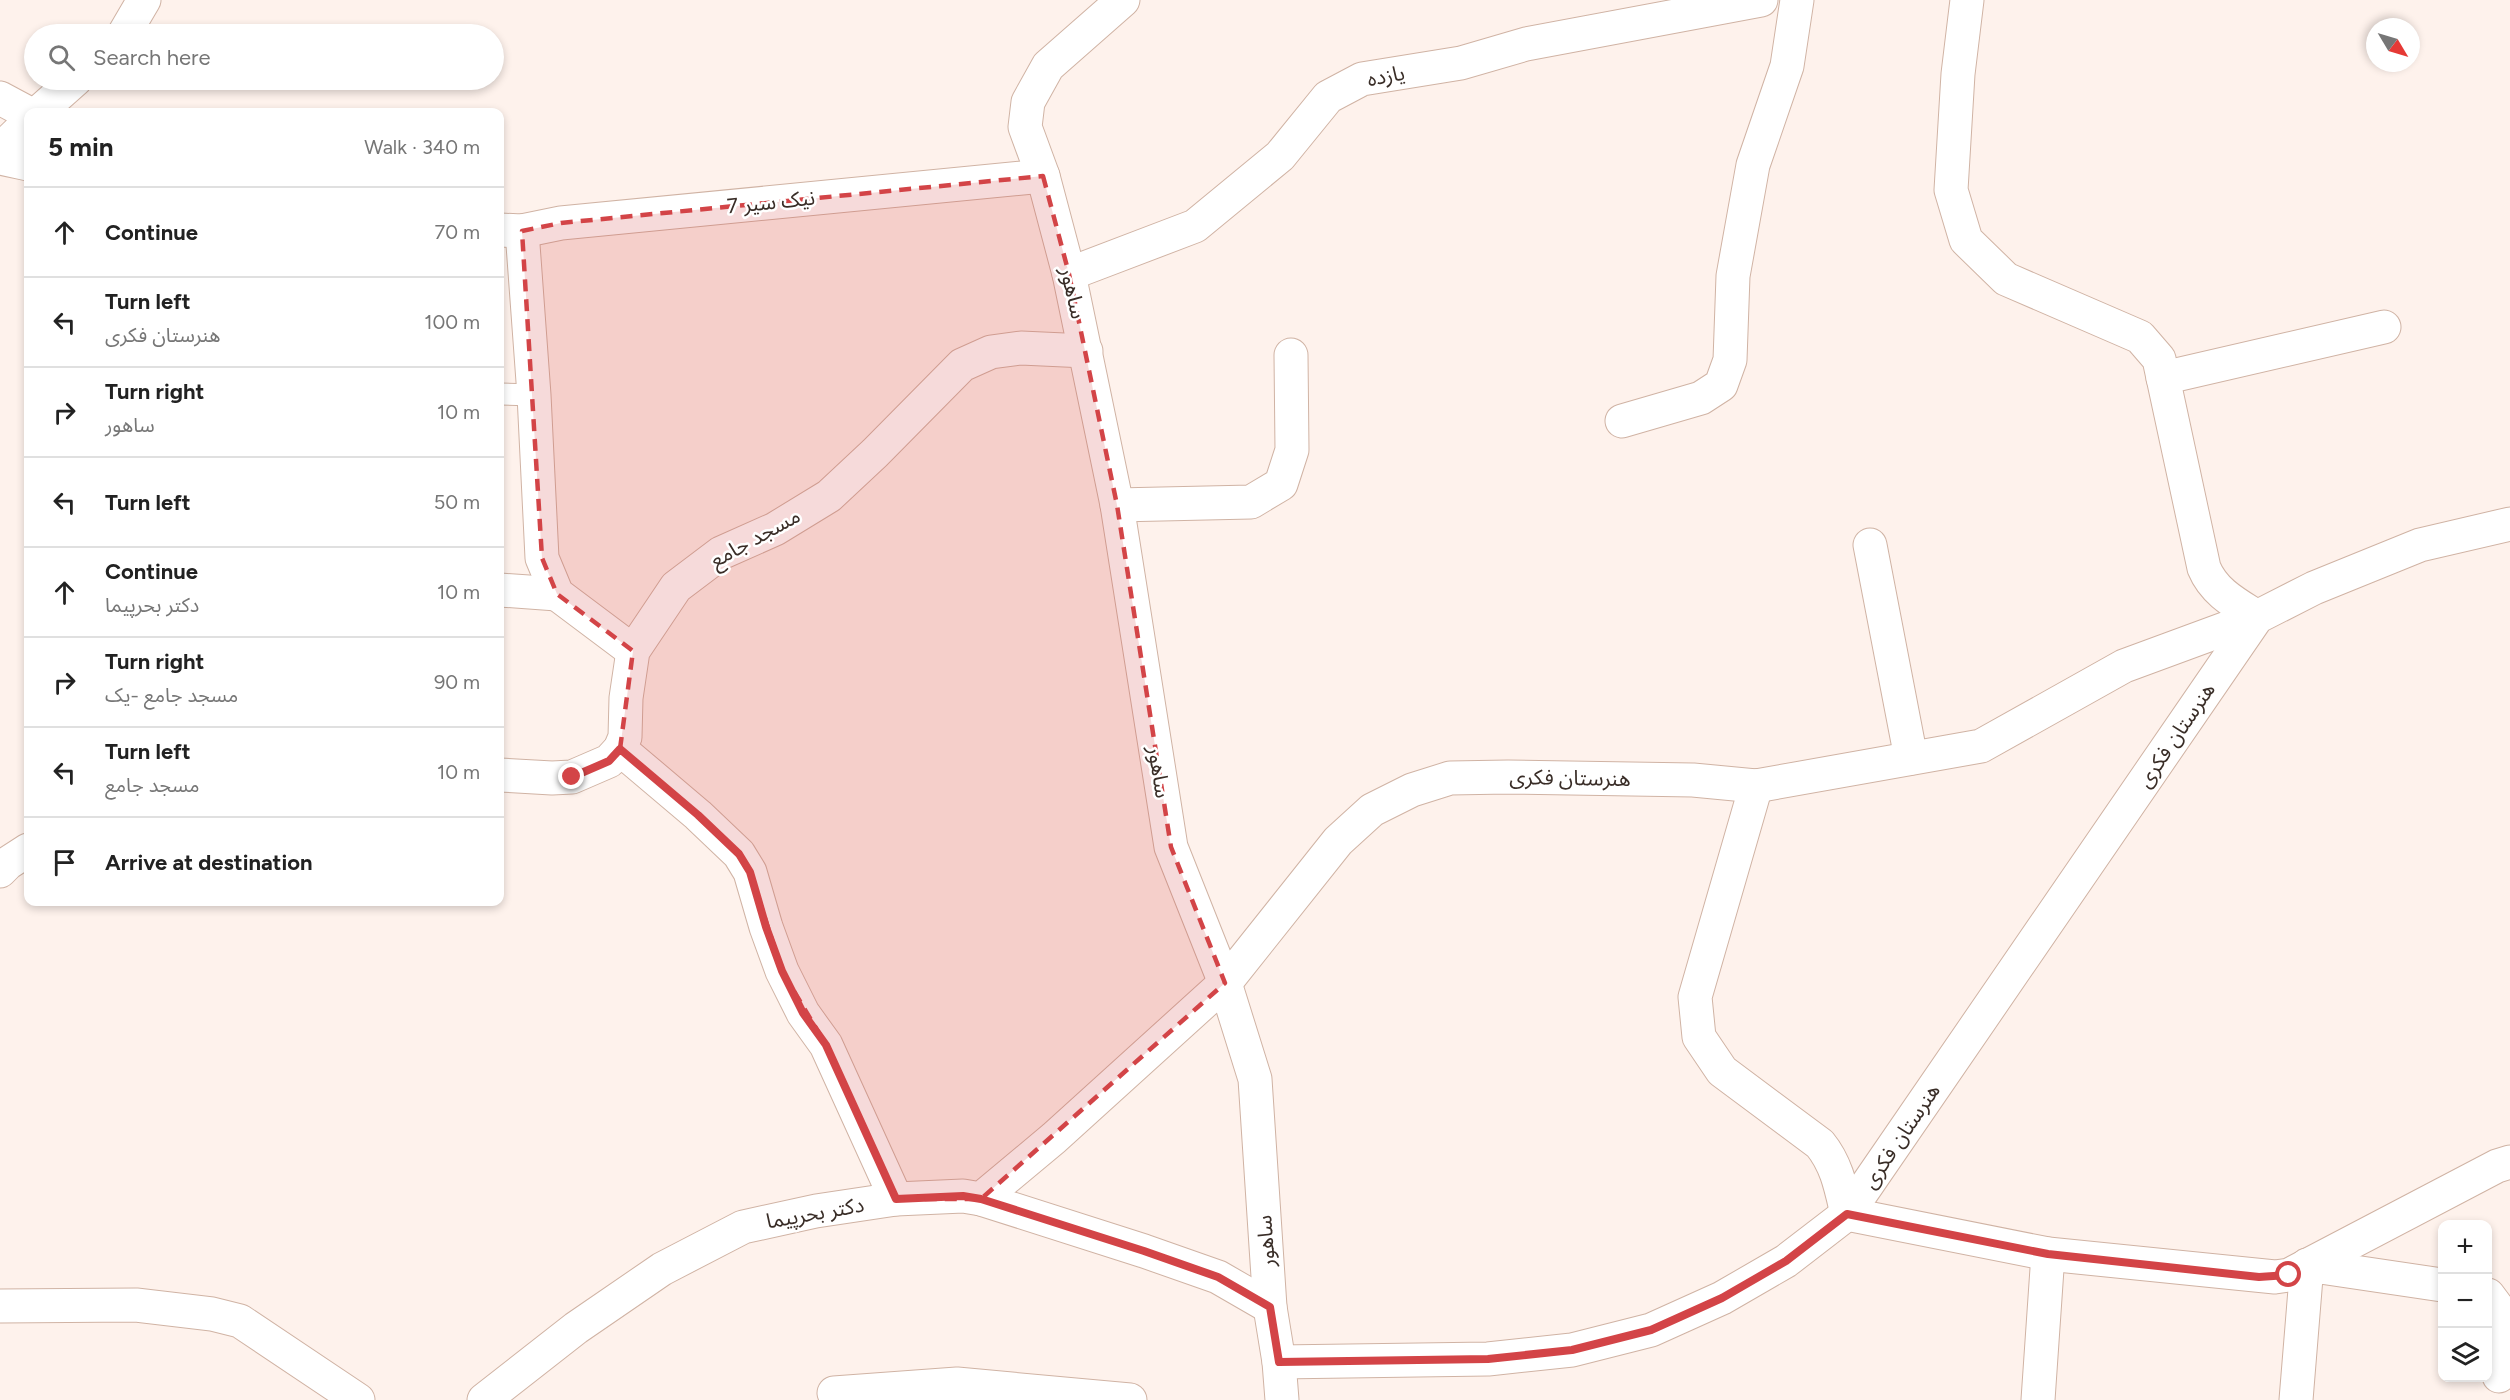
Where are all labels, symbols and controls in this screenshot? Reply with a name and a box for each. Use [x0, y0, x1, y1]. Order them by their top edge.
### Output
north arrow [2366, 18, 2420, 72]
search box [24, 24, 504, 90]
icon: search [45, 41, 78, 74]
text: Search here [93, 44, 211, 71]
street label: یازده [1365, 60, 1407, 91]
text: 5 min [48, 131, 114, 163]
text: Walk · 340 m [364, 135, 480, 159]
street label: نیک سیر 7 [726, 184, 816, 219]
icon: ahead [48, 216, 81, 249]
text: Continue [105, 219, 198, 246]
text: 70 m [434, 220, 480, 244]
street label: ساهور [1055, 264, 1092, 321]
text: Turn left [105, 288, 191, 315]
icon: left [48, 306, 81, 339]
text: 100 m [424, 310, 480, 334]
text: هنرستان فکری [105, 323, 220, 347]
text: Turn right [105, 378, 204, 405]
icon: right [48, 396, 81, 429]
text: 10 m [437, 400, 480, 424]
text: ساهور [105, 413, 155, 437]
icon: left [48, 486, 81, 519]
text: Turn left [105, 489, 191, 516]
text: 50 m [434, 490, 480, 514]
street label: مسجد جامع [705, 503, 806, 575]
text: Continue [105, 558, 198, 585]
icon: ahead [48, 576, 81, 609]
text: 10 m [437, 580, 480, 604]
text: دکتر بحرپیما [105, 593, 199, 617]
text: Turn right [105, 648, 204, 675]
icon: right [48, 666, 81, 699]
text: 90 m [434, 670, 480, 694]
street label: هنرستان فکری [2131, 677, 2220, 792]
text: مسجد جامع -یک [105, 683, 238, 707]
text: Turn left [105, 738, 191, 765]
street label: ساهور [1143, 743, 1176, 800]
icon: left [48, 756, 81, 789]
text: 10 m [437, 760, 480, 784]
route end [558, 763, 584, 789]
street label: هنرستان فکری [1509, 764, 1631, 791]
text: مسجد جامع [105, 773, 200, 797]
icon: arrive [48, 846, 81, 879]
text: Arrive at destination [105, 849, 313, 876]
street label: هنرستان فکری [1856, 1078, 1945, 1193]
street label: دکتر بحرپیما [764, 1192, 866, 1235]
street label: ساهور [1251, 1214, 1280, 1269]
map controls [2438, 1220, 2492, 1382]
button: + [2438, 1220, 2492, 1274]
route start [2275, 1261, 2301, 1287]
button: − [2438, 1274, 2492, 1328]
button: layers [2438, 1328, 2492, 1382]

